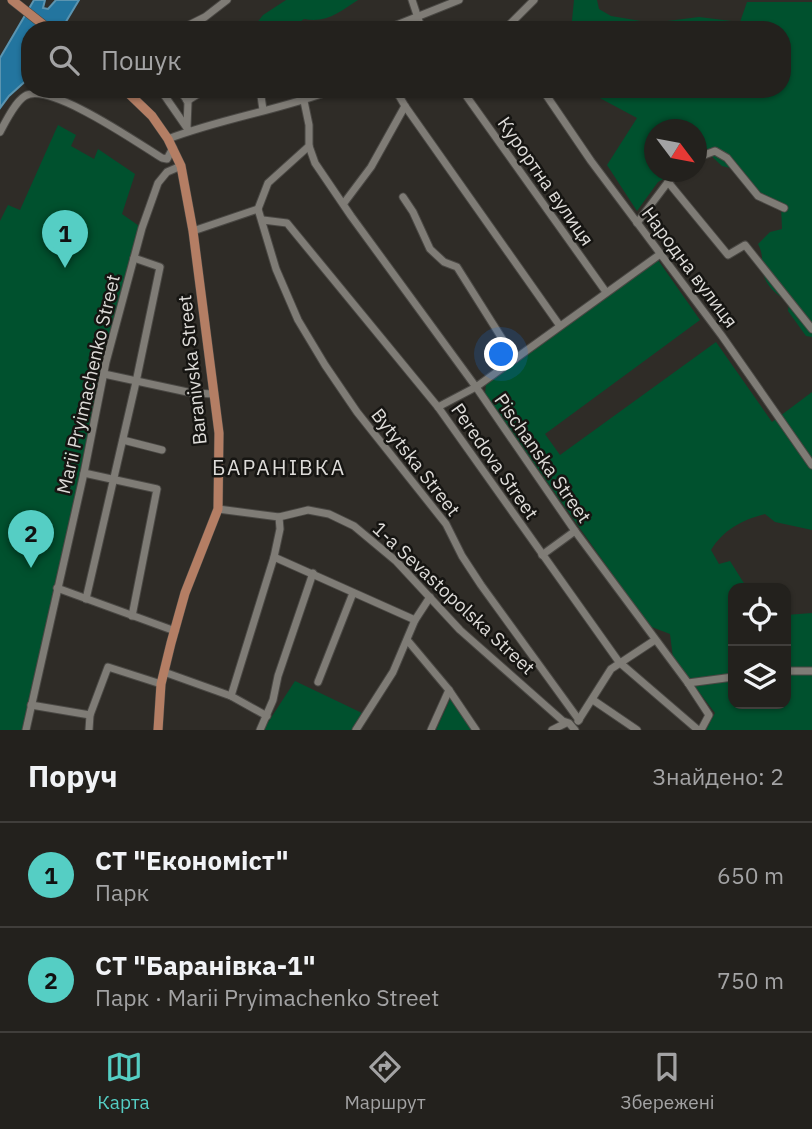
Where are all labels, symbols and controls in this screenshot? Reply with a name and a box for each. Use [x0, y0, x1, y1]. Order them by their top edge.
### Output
search box [21, 21, 791, 98]
icon: search [45, 41, 83, 79]
text: Пошук [101, 43, 182, 77]
street label: Курортна вулиця [493, 112, 599, 250]
north arrow [644, 119, 707, 182]
street label: Народна вулиця [637, 202, 743, 332]
pin: 1 [42, 210, 88, 268]
street label: Marii Pryimachenko Street [51, 272, 125, 496]
street label: Baranivska Street [172, 294, 212, 446]
your location [484, 337, 518, 371]
street label: Pischanska Street [489, 389, 597, 527]
street label: Peredova Street [446, 398, 544, 524]
street label: Bytytska Street [366, 403, 466, 521]
district label: БАРАНІВКА [212, 453, 346, 481]
pin: 2 [8, 510, 54, 568]
street label: 1-a Sevastopolska Street [368, 516, 540, 680]
map controls [728, 583, 791, 709]
button: locate [728, 583, 791, 646]
button: layers [728, 646, 791, 709]
text: Поруч [28, 756, 118, 795]
text: Знайдено: 2 [652, 761, 784, 791]
text: СТ "Економіст" [95, 843, 289, 877]
text: 1 [44, 860, 58, 890]
text: 650 m [717, 860, 784, 890]
text: Парк [95, 877, 149, 907]
text: СТ "Баранівка-1" [95, 948, 316, 982]
text: 2 [44, 965, 58, 995]
text: 750 m [717, 965, 784, 995]
text: Парк · Marii Pryimachenko Street [95, 982, 439, 1012]
tab: Карта [97, 1048, 150, 1114]
tab: Маршрут [344, 1048, 426, 1114]
tab: Збережені [620, 1048, 715, 1114]

